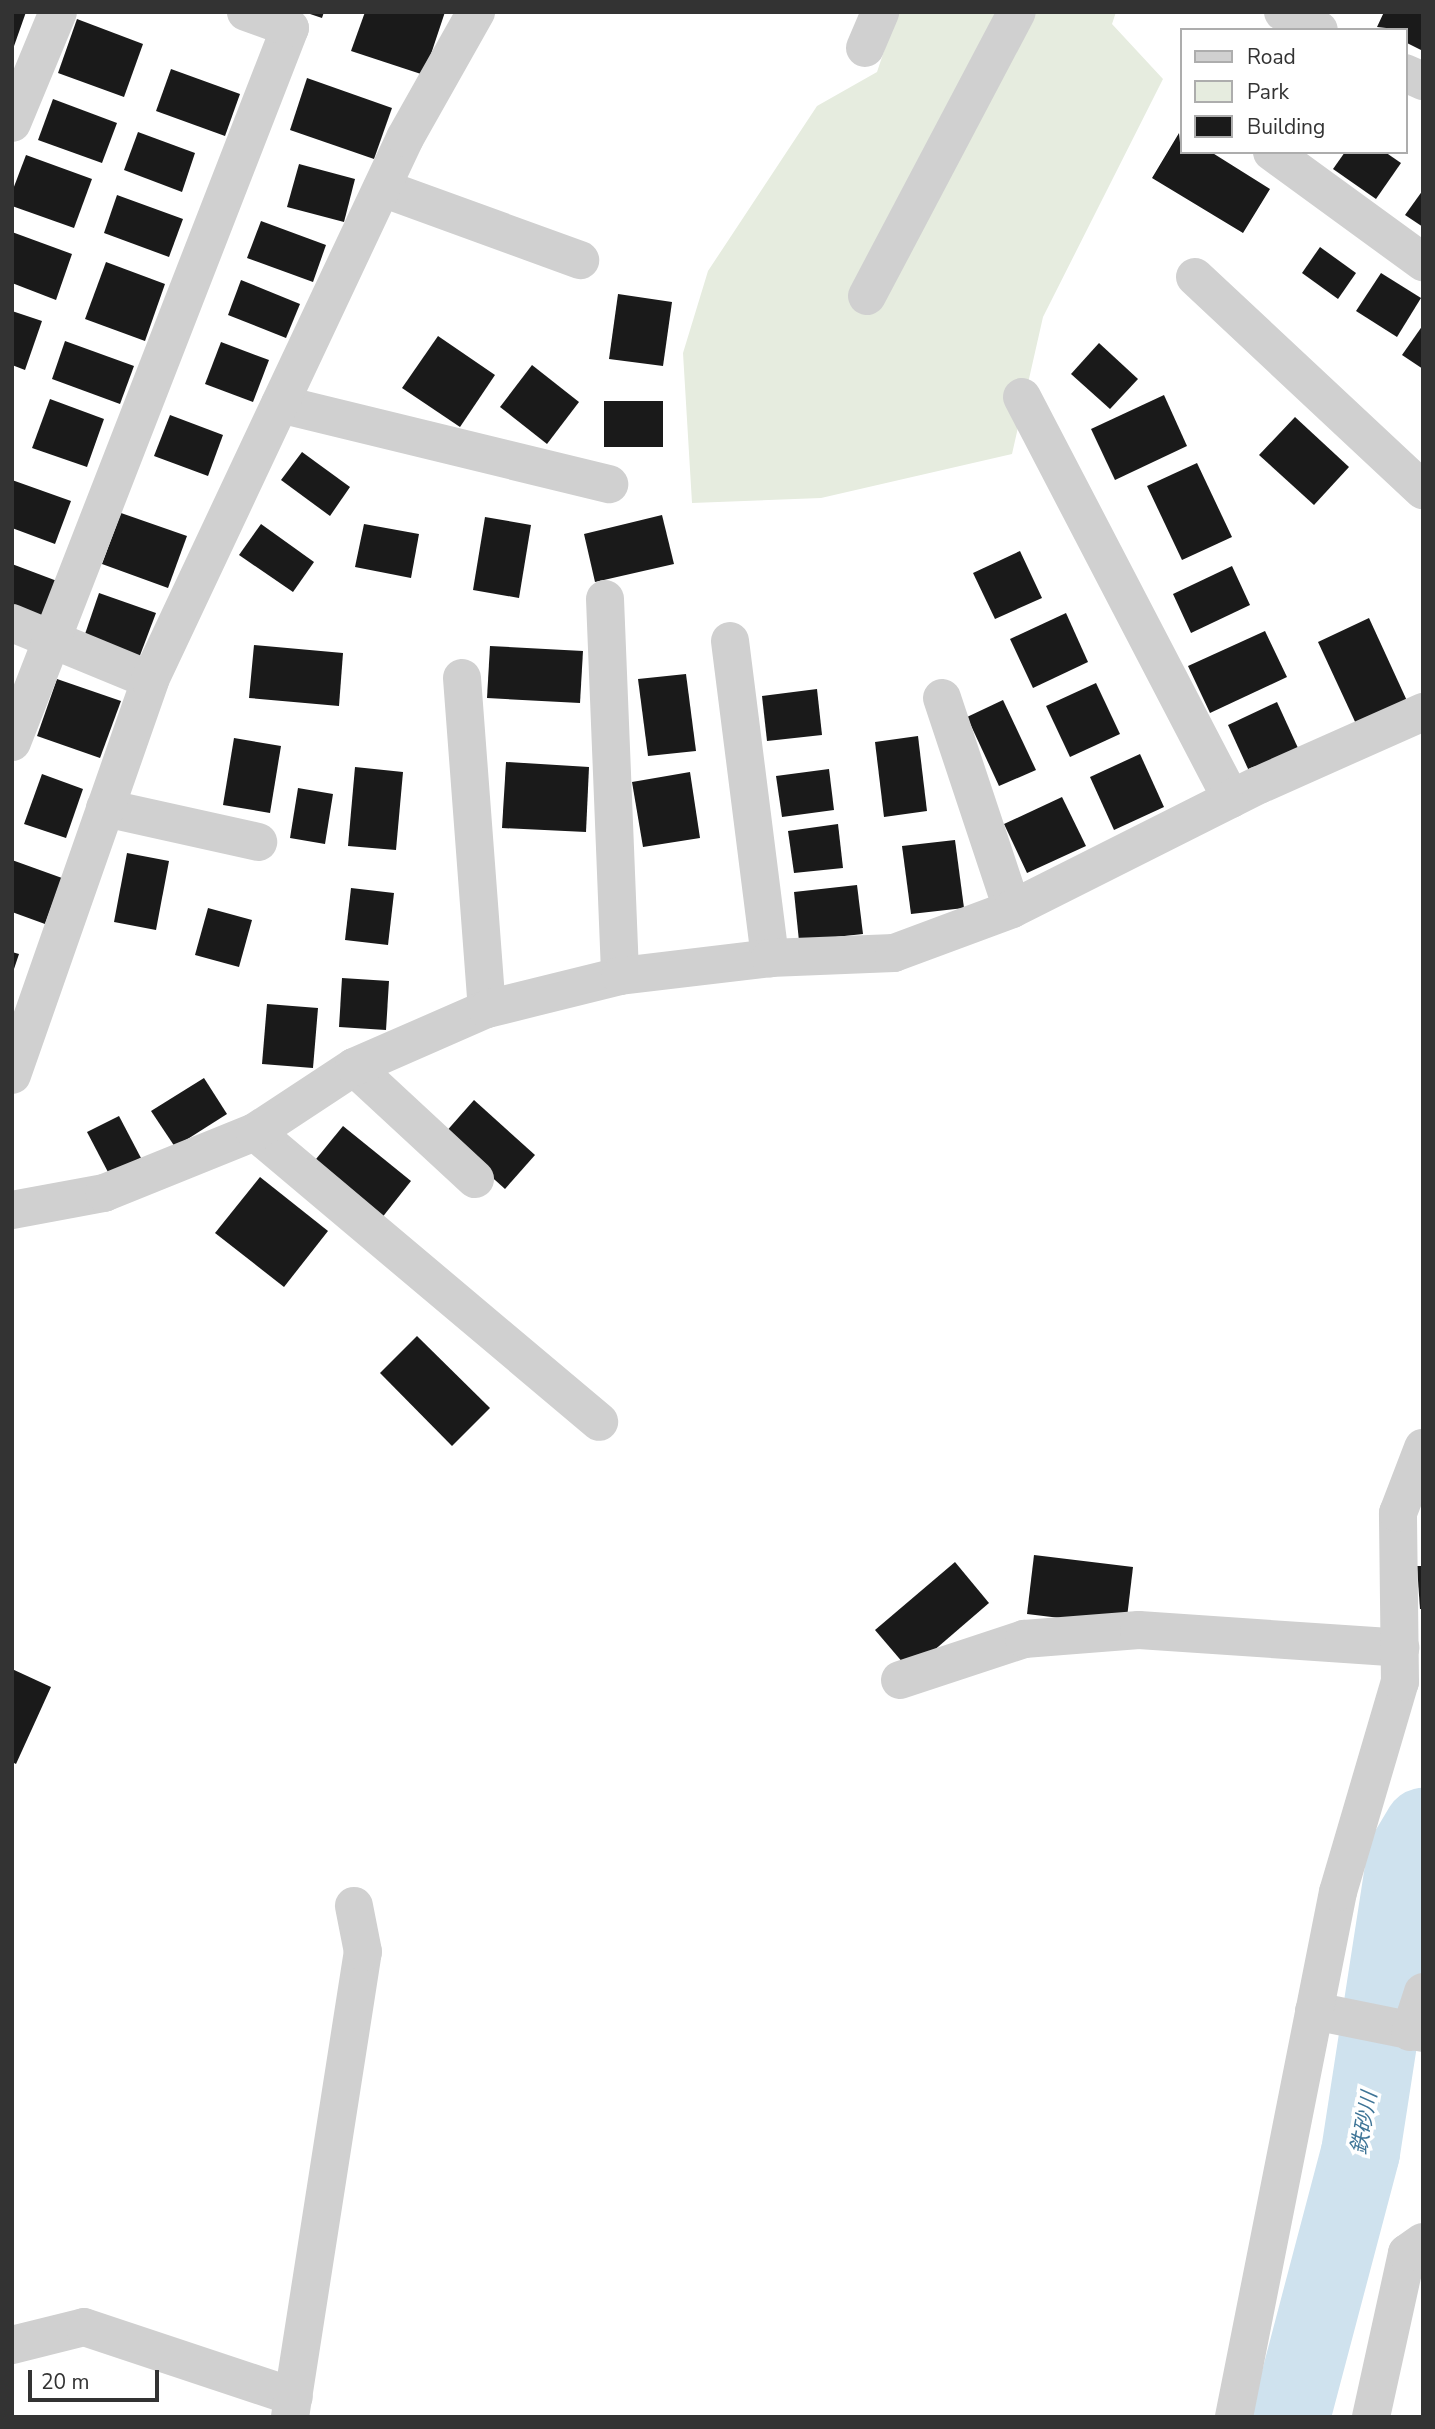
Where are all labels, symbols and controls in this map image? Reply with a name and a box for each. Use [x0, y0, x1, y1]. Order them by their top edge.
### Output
legend [1180, 28, 1407, 154]
text: Road [1247, 43, 1296, 71]
text: Park [1247, 78, 1289, 106]
text: Building [1247, 113, 1325, 141]
water label: 鉄砂川 [1346, 2090, 1382, 2156]
scale bar [32, 2356, 163, 2400]
text: 20 m [41, 2368, 90, 2396]

